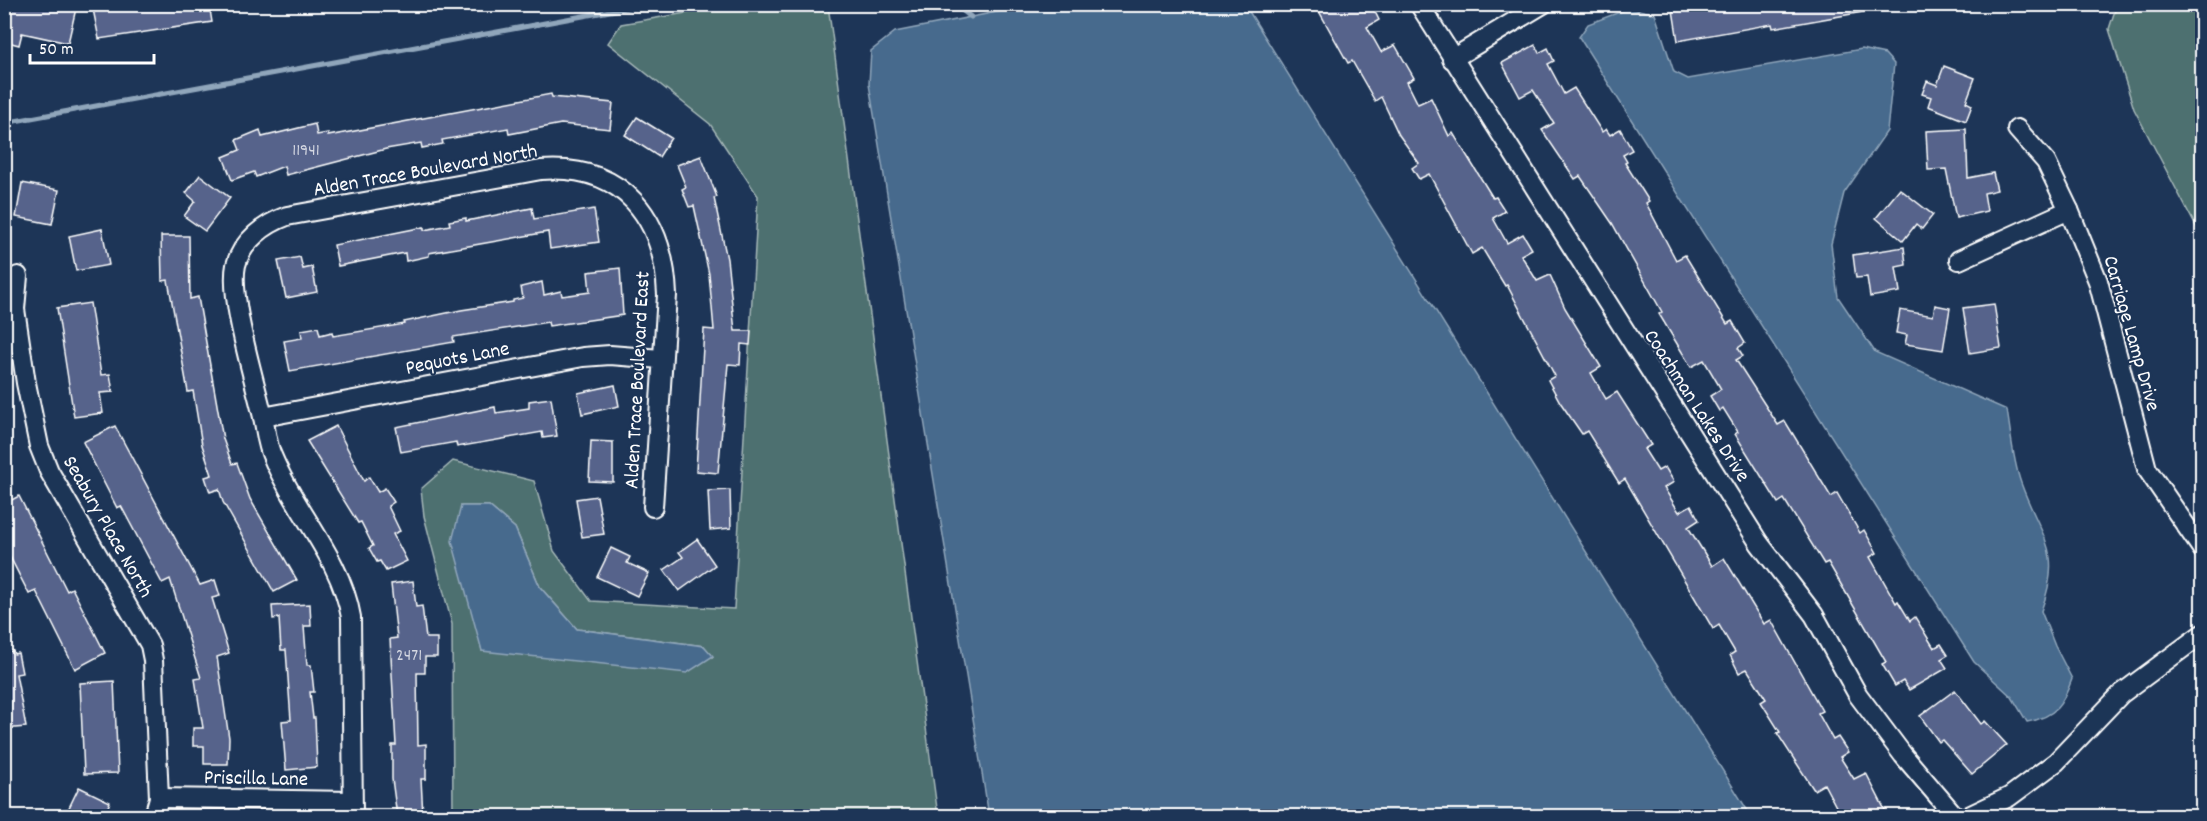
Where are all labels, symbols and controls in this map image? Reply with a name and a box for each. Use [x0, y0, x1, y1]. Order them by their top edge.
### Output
scale bar [30, 27, 154, 65]
text: 50 m [39, 38, 74, 63]
street label: Alden Trace Boulevard North [311, 137, 540, 206]
house number: 11941 [292, 139, 320, 164]
street label: Carriage Lamp Drive [2094, 253, 2167, 415]
street label: Alden Trace Boulevard East [618, 270, 660, 490]
street label: Coachman Lakes Drive [1635, 324, 1756, 489]
street label: Pequots Lane [403, 335, 512, 385]
street label: Seabury Place North [54, 451, 159, 604]
house number: 2471 [396, 644, 422, 669]
street label: Priscilla Lane [204, 764, 308, 796]

